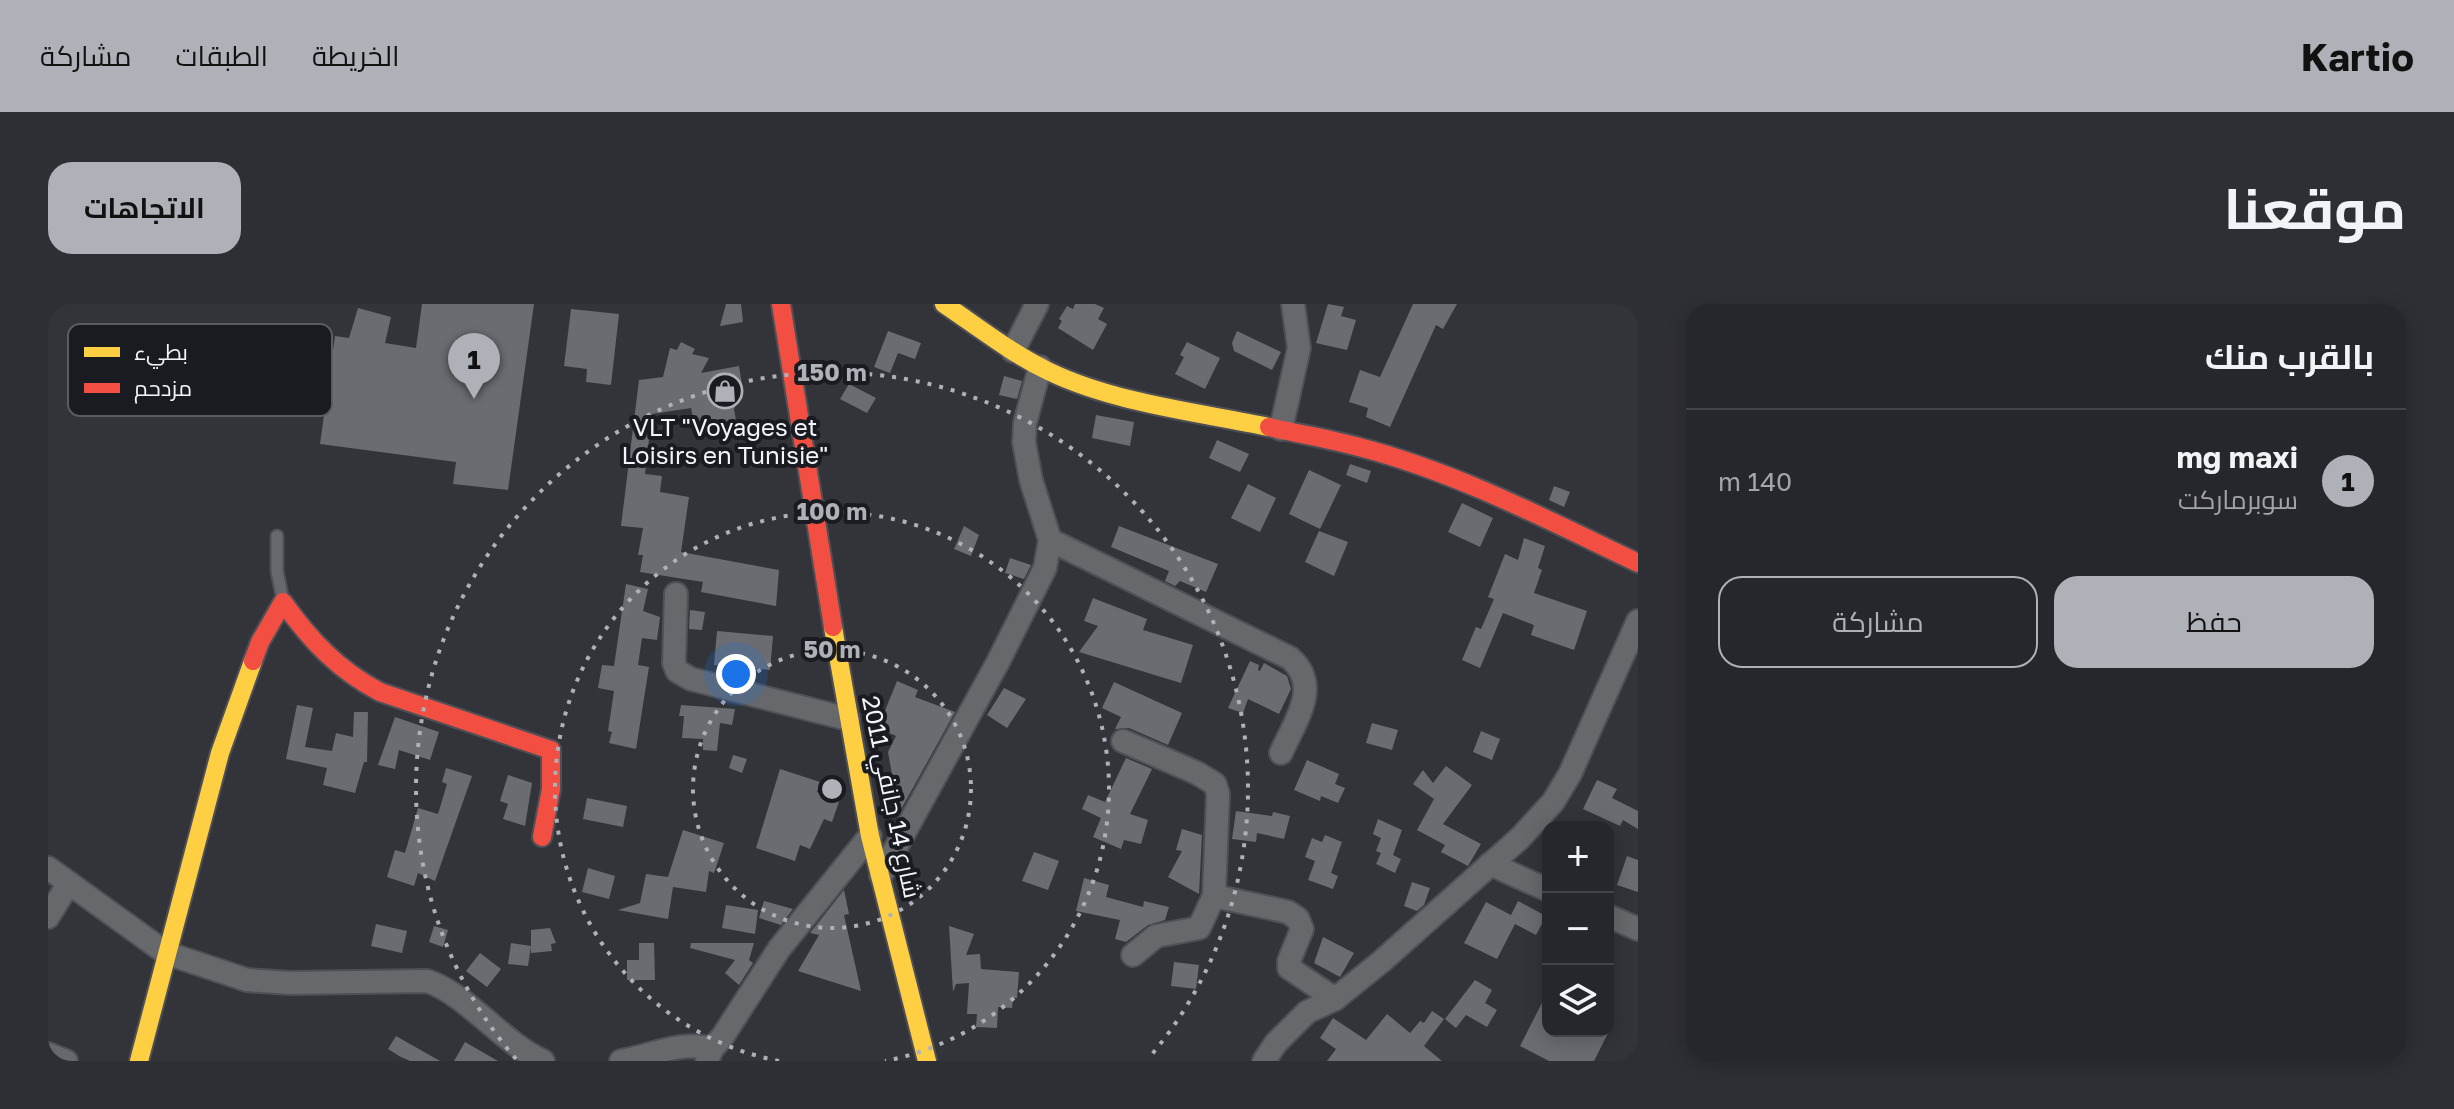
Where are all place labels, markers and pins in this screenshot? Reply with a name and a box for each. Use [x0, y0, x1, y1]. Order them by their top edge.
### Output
pin: 1 [448, 333, 500, 399]
shop icon: VLT "Voyages et Loisirs en Tunisie" [706, 372, 744, 410]
place label: VLT "Voyages et Loisirs en Tunisie" [622, 412, 828, 469]
centre of rings [818, 775, 846, 803]

